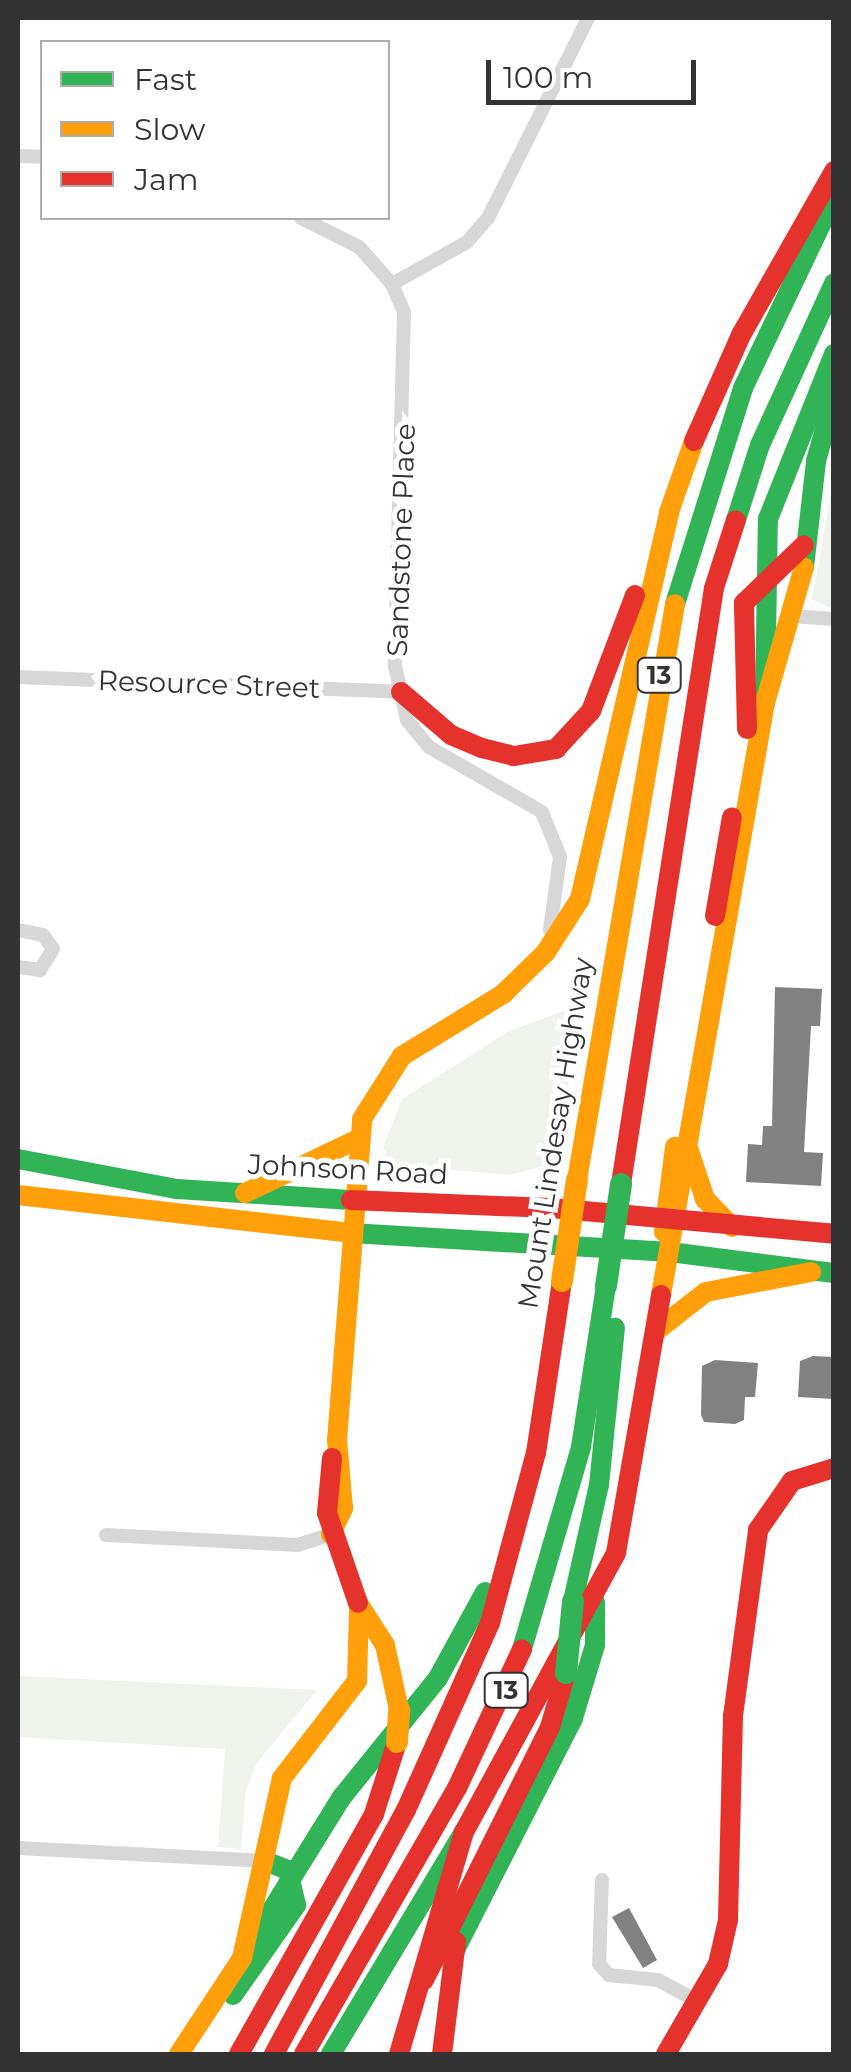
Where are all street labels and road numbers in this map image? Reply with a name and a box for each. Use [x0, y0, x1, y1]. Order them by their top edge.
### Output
street label: Sandstone Place [380, 423, 422, 657]
road number: 13 [636, 655, 682, 695]
street label: Resource Street [97, 663, 321, 705]
street label: Mount Lindesay Highway [511, 955, 599, 1311]
street label: Johnson Road [247, 1147, 449, 1191]
road number: 13 [484, 1670, 528, 1710]

